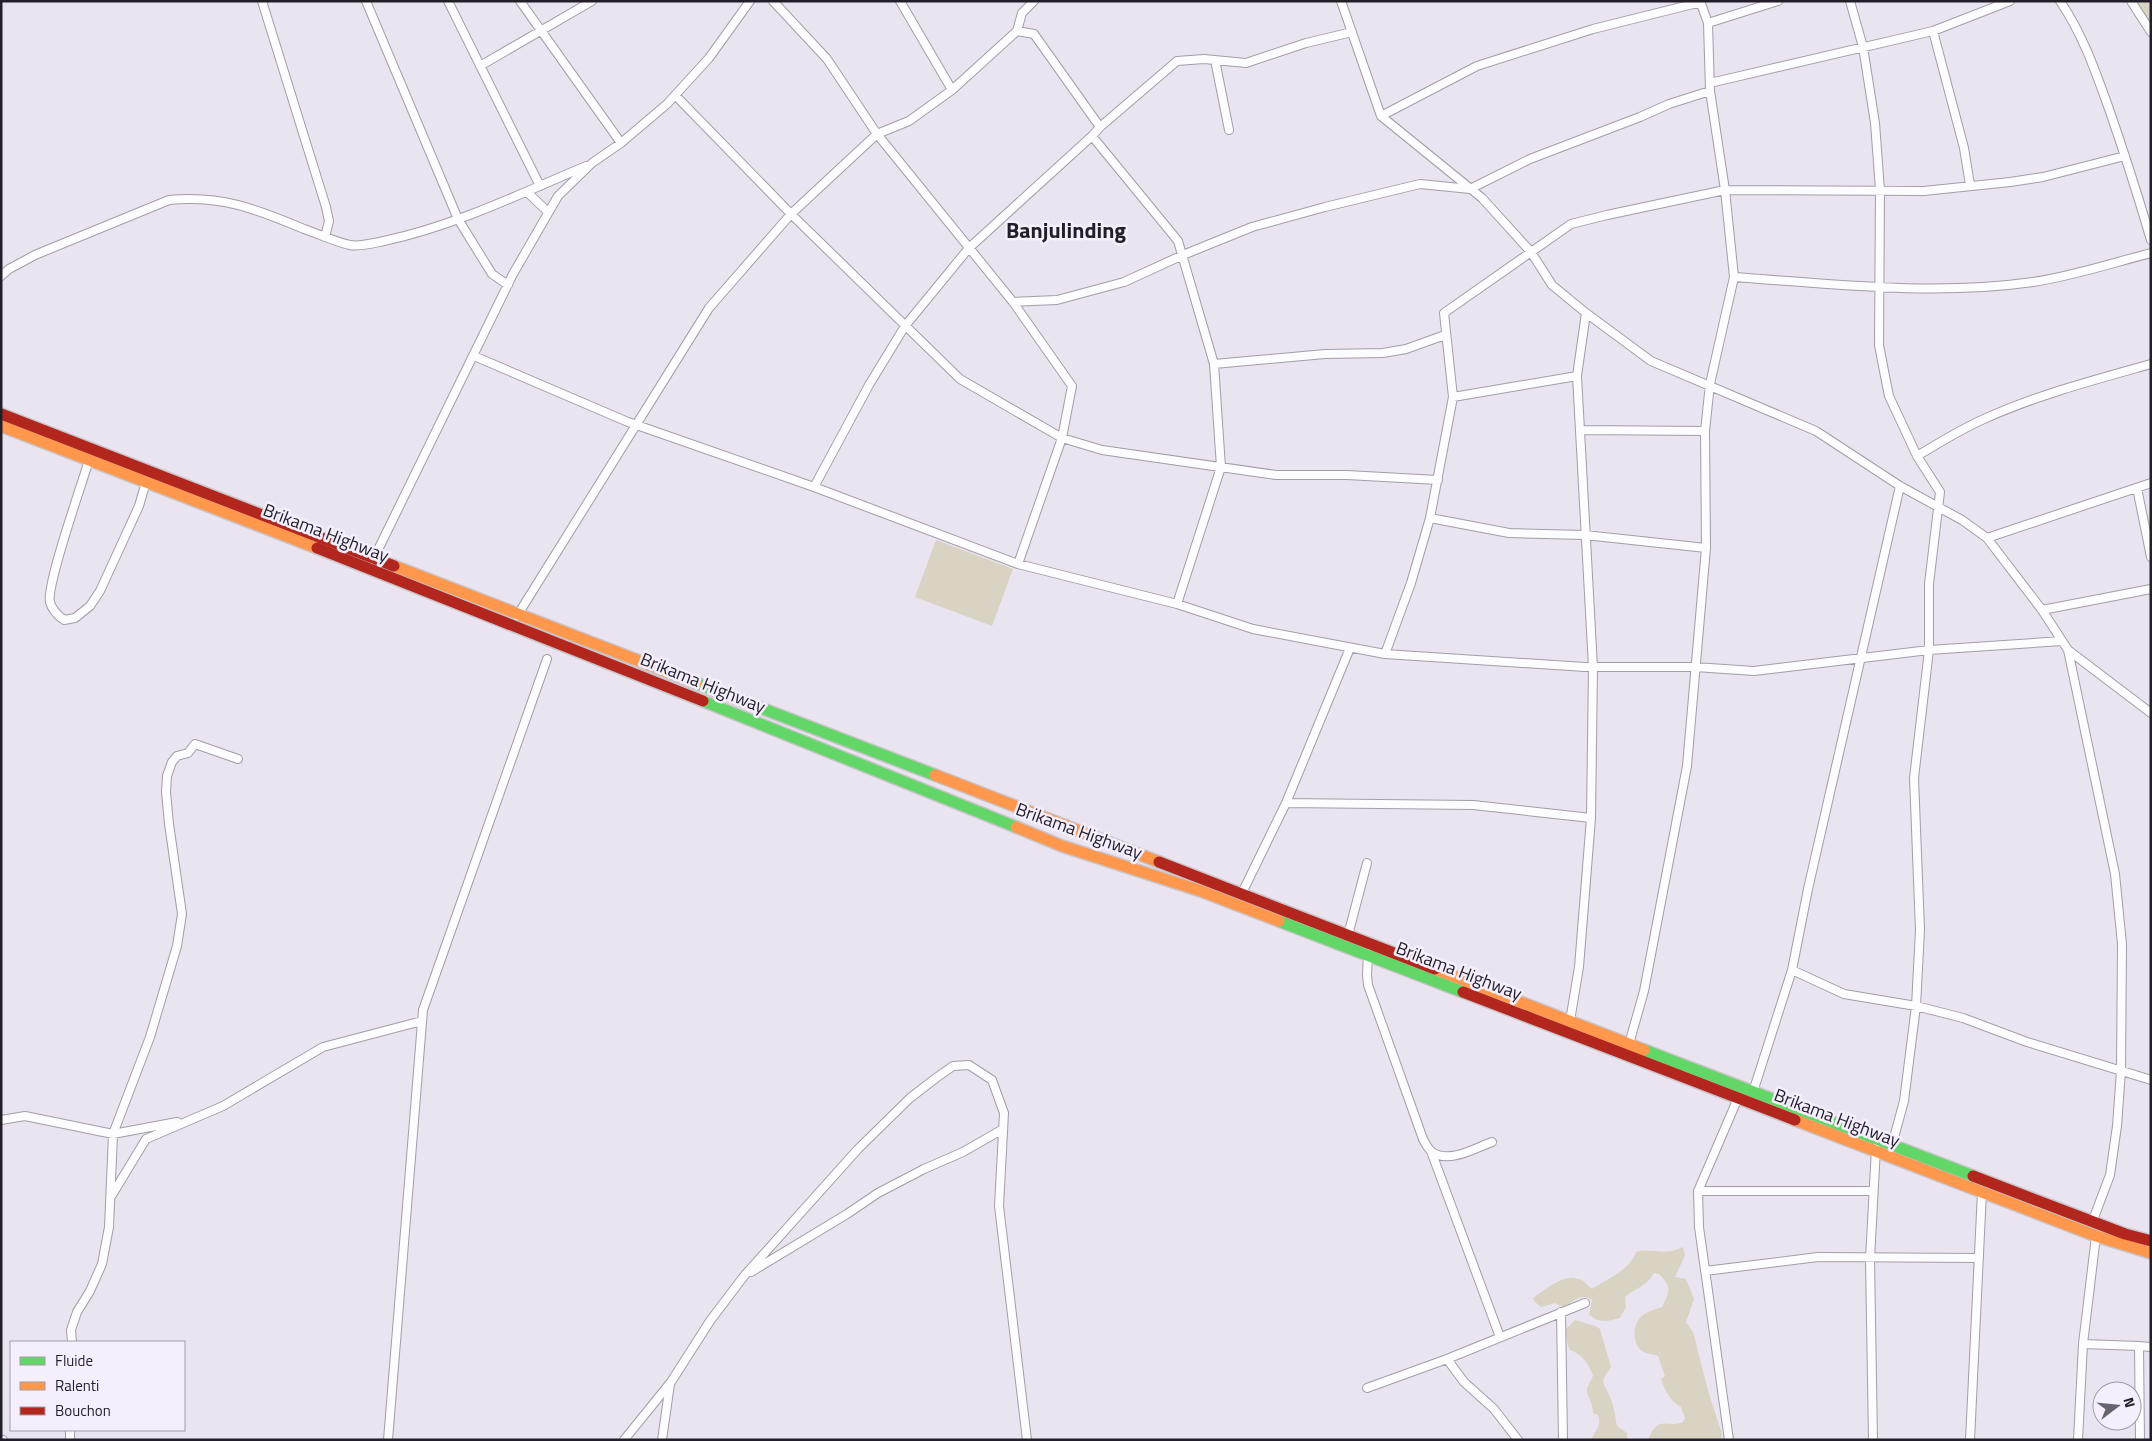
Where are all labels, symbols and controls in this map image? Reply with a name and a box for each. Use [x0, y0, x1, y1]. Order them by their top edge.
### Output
district label: Banjulinding [1006, 213, 1126, 247]
street label: Brikama Highway [259, 496, 393, 569]
street label: Brikama Highway [636, 645, 770, 720]
street label: Brikama Highway [1012, 795, 1147, 866]
street label: Brikama Highway [1392, 934, 1526, 1007]
street label: Brikama Highway [1770, 1081, 1904, 1154]
legend [10, 1341, 185, 1431]
text: Fluide [55, 1349, 93, 1372]
text: Ralenti [55, 1374, 99, 1397]
north arrow [2092, 1381, 2142, 1431]
text: N [2119, 1395, 2141, 1410]
text: Bouchon [55, 1399, 111, 1422]

